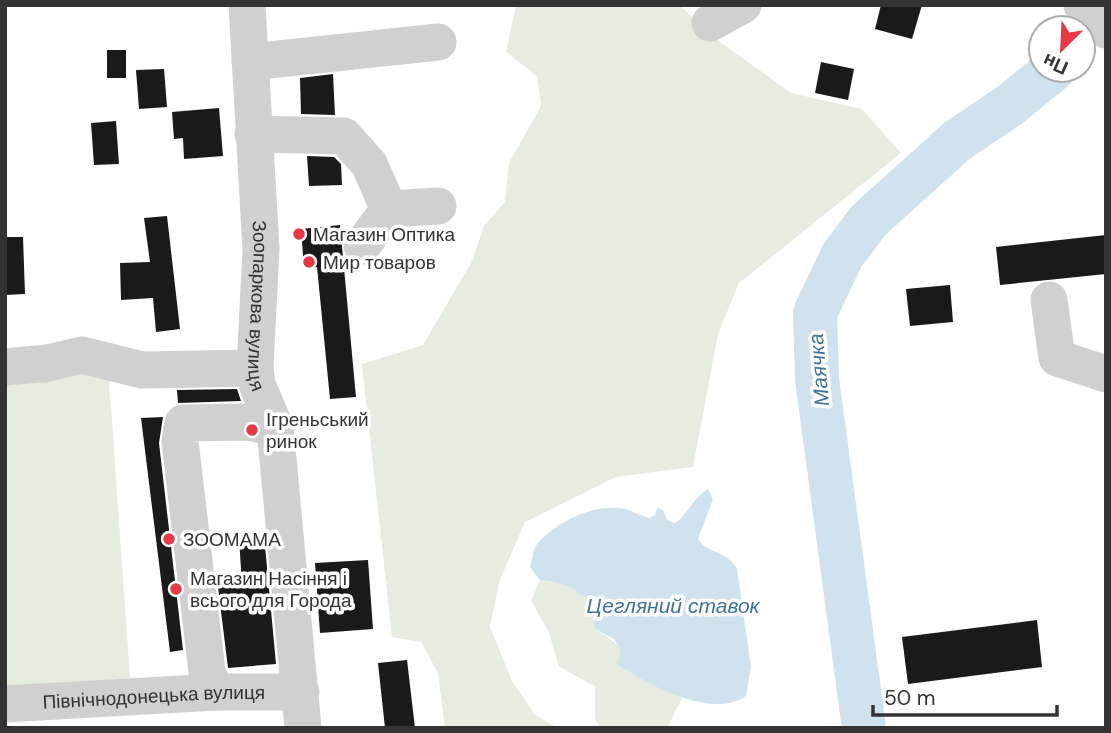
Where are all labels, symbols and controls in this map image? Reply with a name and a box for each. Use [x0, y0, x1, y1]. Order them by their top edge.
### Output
north arrow [1027, 14, 1097, 84]
text: Пн [1039, 48, 1072, 81]
street label: Зоопаркова вулиця [242, 220, 273, 395]
place label: Магазин Оптика [313, 222, 455, 247]
marker: Магазин Оптика [291, 226, 307, 242]
place label: Мир товаров [323, 250, 436, 275]
marker: Мир товаров [301, 254, 317, 270]
water label: Маячка [802, 332, 836, 408]
place label: Ігреньський ринок [266, 407, 369, 454]
marker: Ігреньський ринок [244, 422, 260, 438]
place label: ЗООМАМА [183, 527, 281, 552]
marker: ЗООМАМА [161, 531, 177, 547]
place label: Магазин Насіння і всього для Города [190, 566, 352, 613]
marker: Магазин Насіння і всього для Города [168, 581, 184, 597]
water label: Цегляний ставок [587, 592, 761, 620]
scale bar [873, 674, 1057, 718]
street label: Північнодонецька вулиця [42, 680, 265, 715]
text: 50 m [884, 684, 935, 712]

